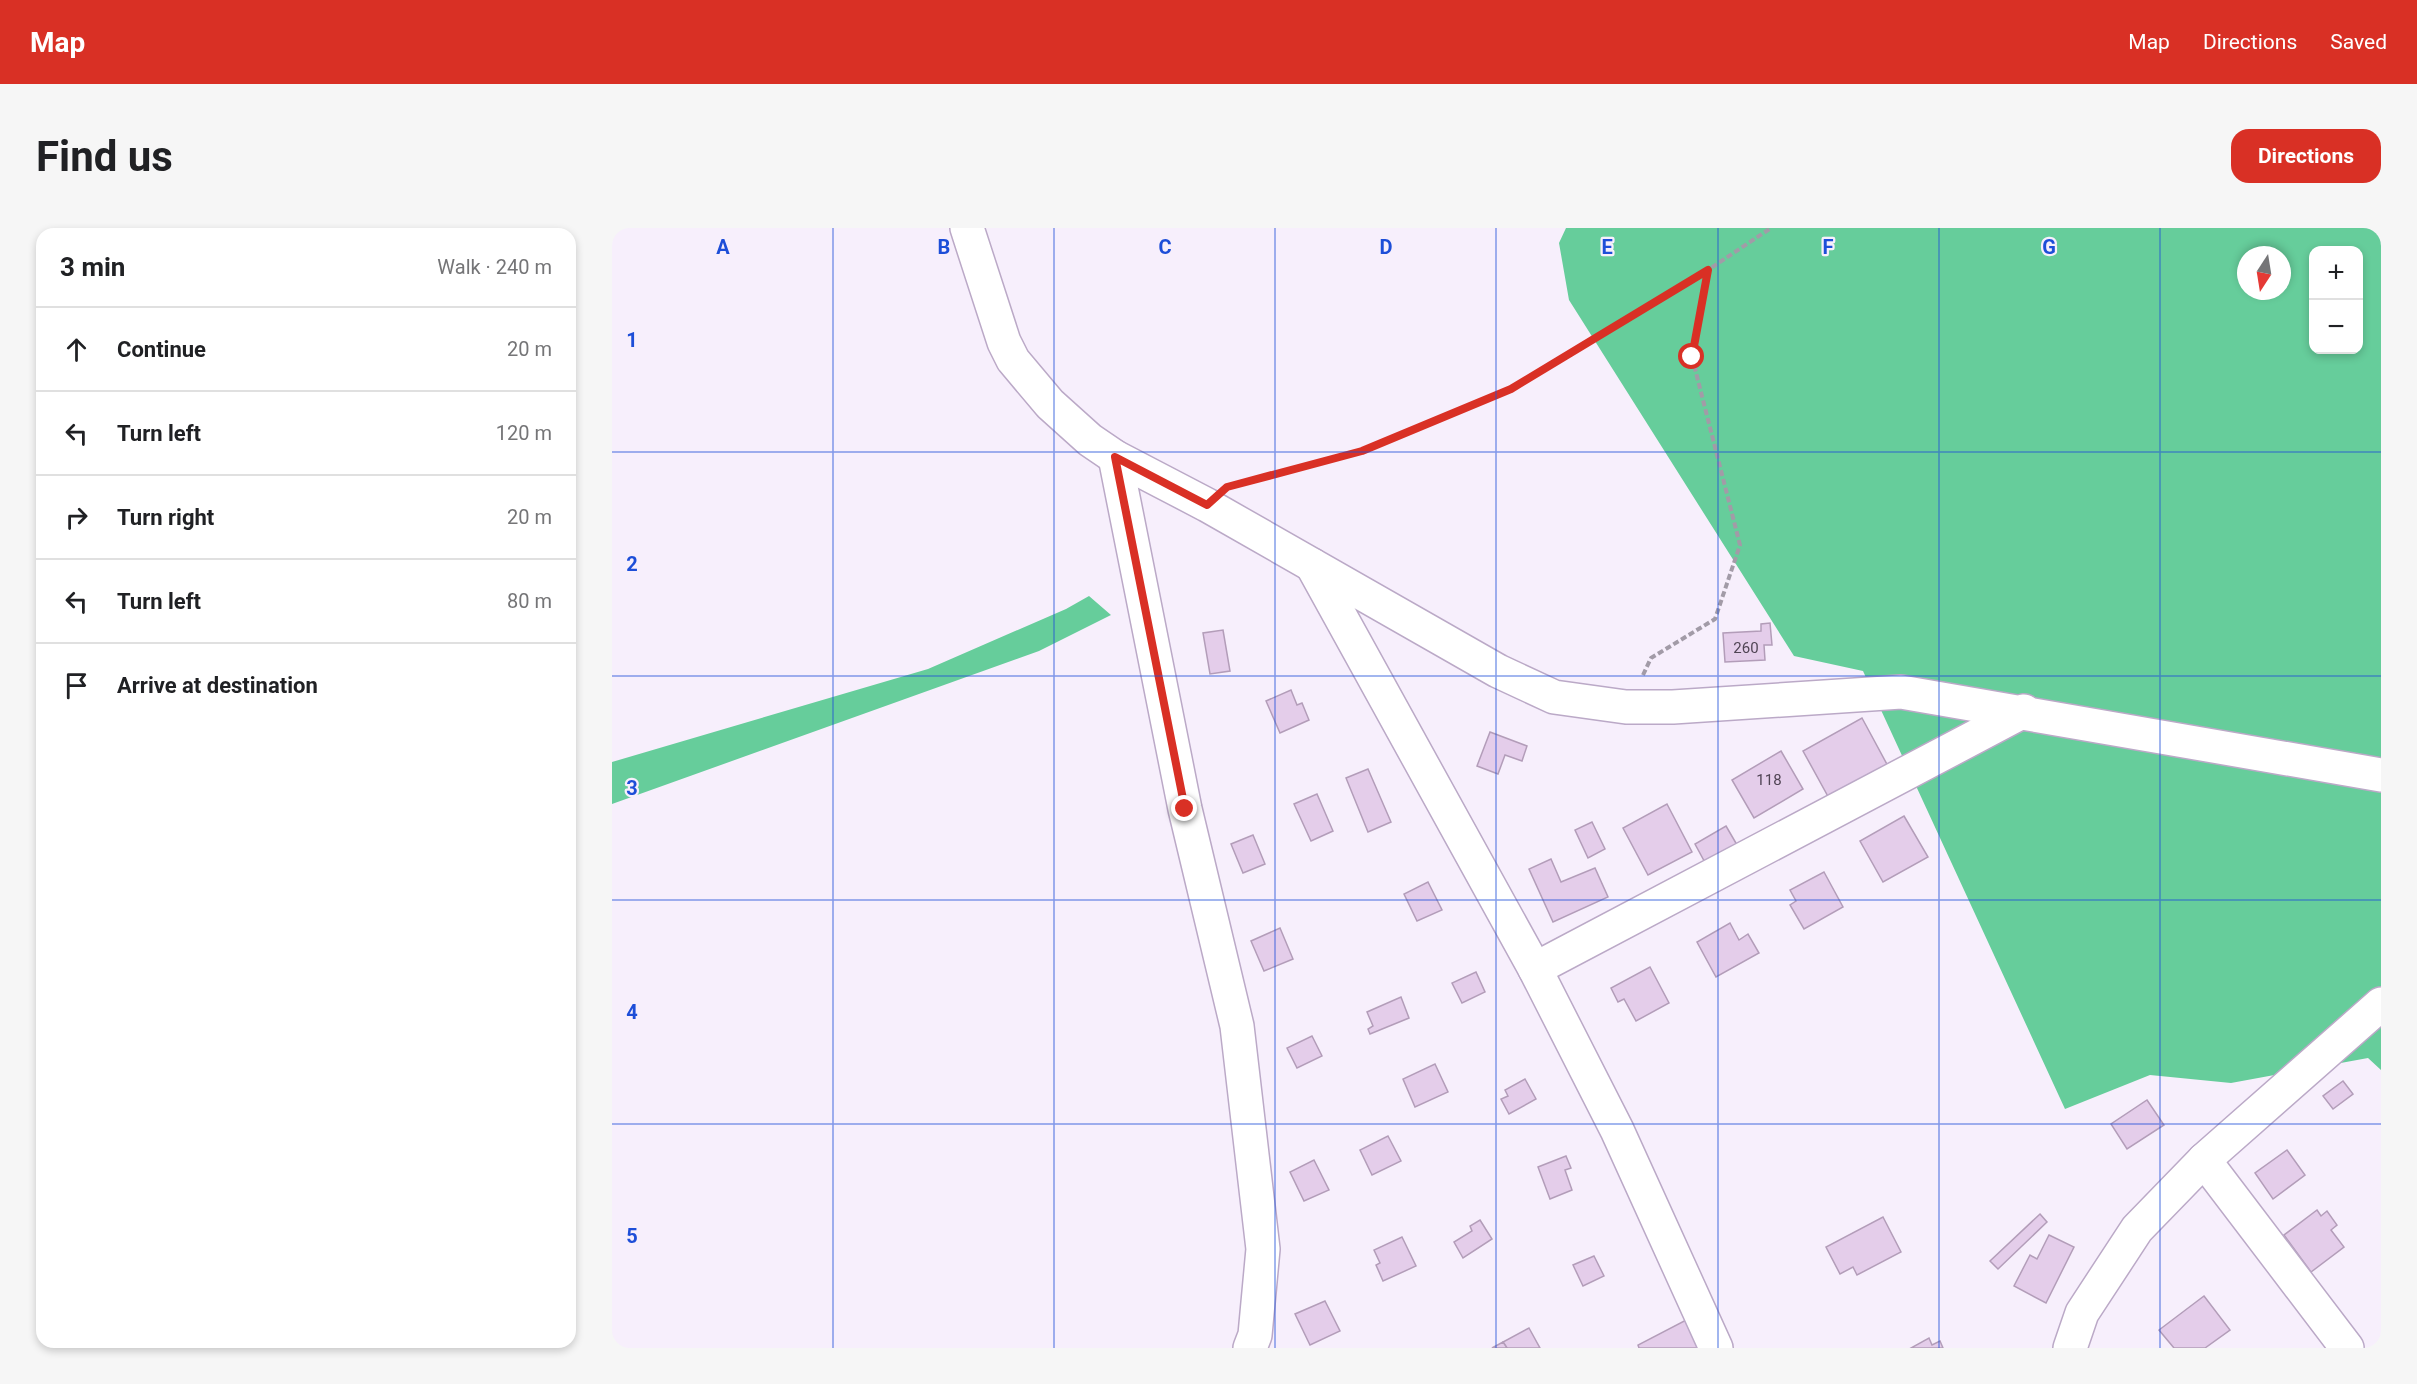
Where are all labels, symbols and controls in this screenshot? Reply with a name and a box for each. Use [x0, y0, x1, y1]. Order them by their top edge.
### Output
text: Map [30, 26, 85, 59]
text: Map [2128, 30, 2170, 54]
text: Directions [2203, 30, 2297, 54]
text: Saved [2330, 30, 2387, 54]
button: Directions [2231, 129, 2381, 183]
text: Find us [36, 132, 173, 181]
text: A [716, 235, 730, 259]
text: B [938, 235, 950, 259]
text: C [1158, 235, 1172, 259]
text: D [1380, 235, 1393, 259]
text: E [1601, 235, 1613, 259]
text: F [1823, 235, 1834, 259]
text: G [2042, 235, 2056, 259]
north arrow [2237, 246, 2291, 300]
map controls [2309, 246, 2363, 354]
button: + [2309, 246, 2363, 300]
text: 3 min [60, 252, 125, 282]
text: Walk · 240 m [437, 255, 552, 279]
button: − [2309, 300, 2363, 354]
text: 1 [626, 328, 638, 352]
icon: ahead [60, 333, 93, 366]
text: Continue [117, 337, 206, 362]
text: 20 m [507, 337, 552, 361]
route start [1678, 343, 1704, 369]
icon: left [60, 417, 93, 450]
text: Turn left [117, 421, 201, 446]
text: 120 m [496, 421, 552, 445]
icon: right [60, 501, 93, 534]
text: Turn right [117, 505, 214, 530]
text: 20 m [507, 505, 552, 529]
text: 2 [626, 552, 638, 576]
icon: left [60, 585, 93, 618]
text: Turn left [117, 589, 201, 614]
text: 80 m [507, 589, 552, 613]
house number: 260 [1733, 639, 1759, 657]
icon: arrive [60, 669, 93, 702]
text: Arrive at destination [117, 673, 318, 698]
house number: 118 [1756, 771, 1782, 789]
text: 3 [626, 776, 638, 800]
route end [1171, 795, 1197, 821]
text: 4 [626, 1000, 638, 1024]
text: 5 [626, 1224, 638, 1248]

